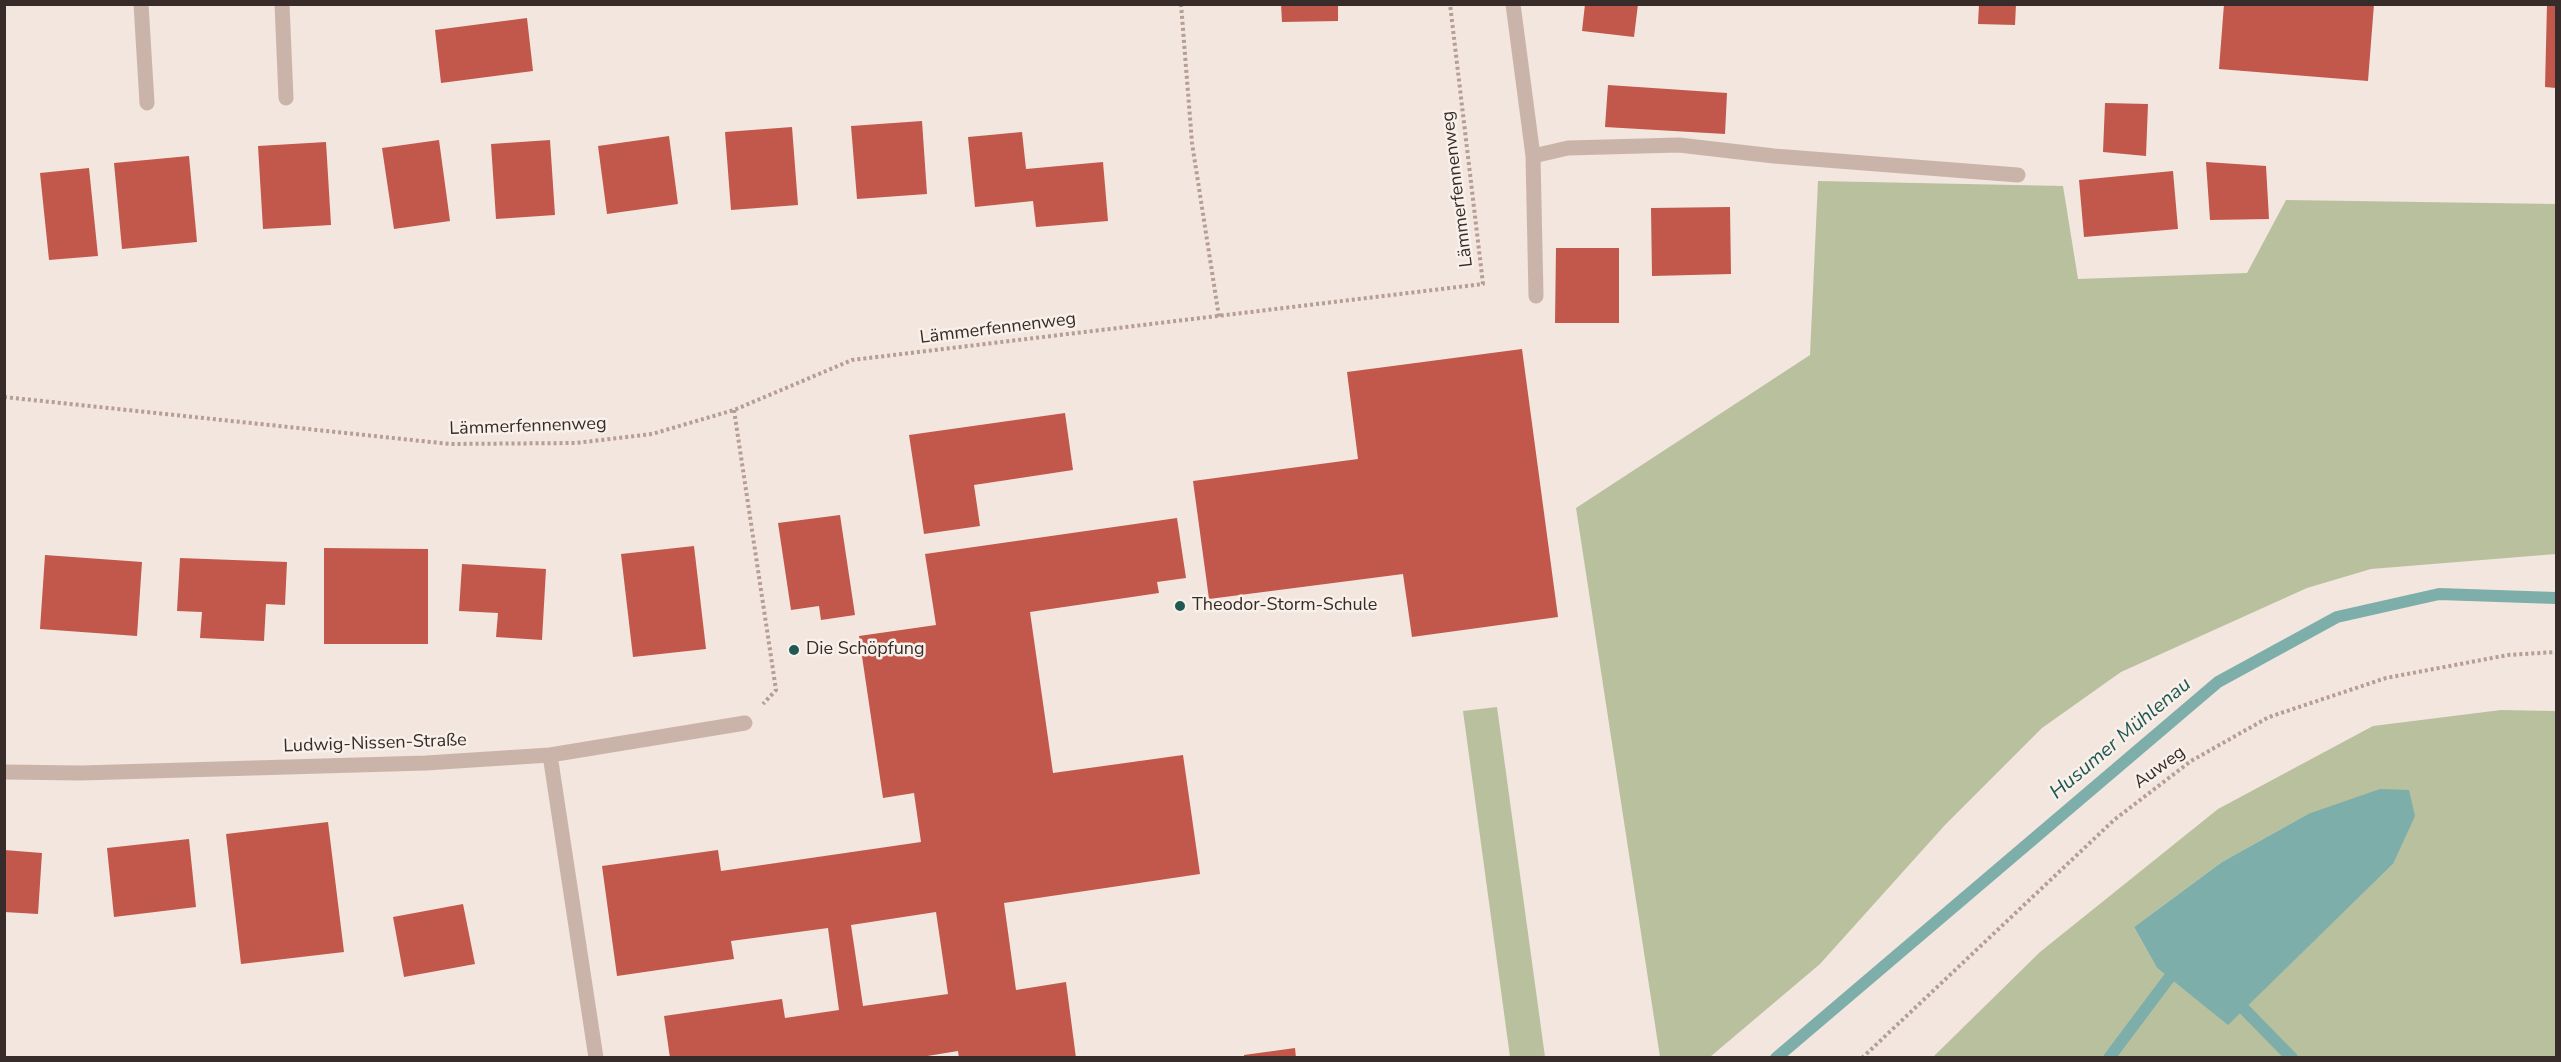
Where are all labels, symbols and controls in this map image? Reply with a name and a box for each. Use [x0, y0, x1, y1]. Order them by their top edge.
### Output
street label: Lämmerfennenweg [1438, 110, 1478, 268]
street label: Lämmerfennenweg [919, 309, 1077, 349]
street label: Lämmerfennenweg [449, 413, 607, 441]
place label: Theodor-Storm-Schule [1192, 595, 1377, 617]
marker: Theodor-Storm-Schule [1173, 599, 1187, 613]
place label: Die Schöpfung [806, 639, 925, 661]
marker: Die Schöpfung [787, 643, 801, 657]
water label: Husumer Mühlenau [2046, 673, 2196, 805]
street label: Ludwig-Nissen-Straße [283, 730, 467, 758]
street label: Auweg [2130, 742, 2190, 794]

